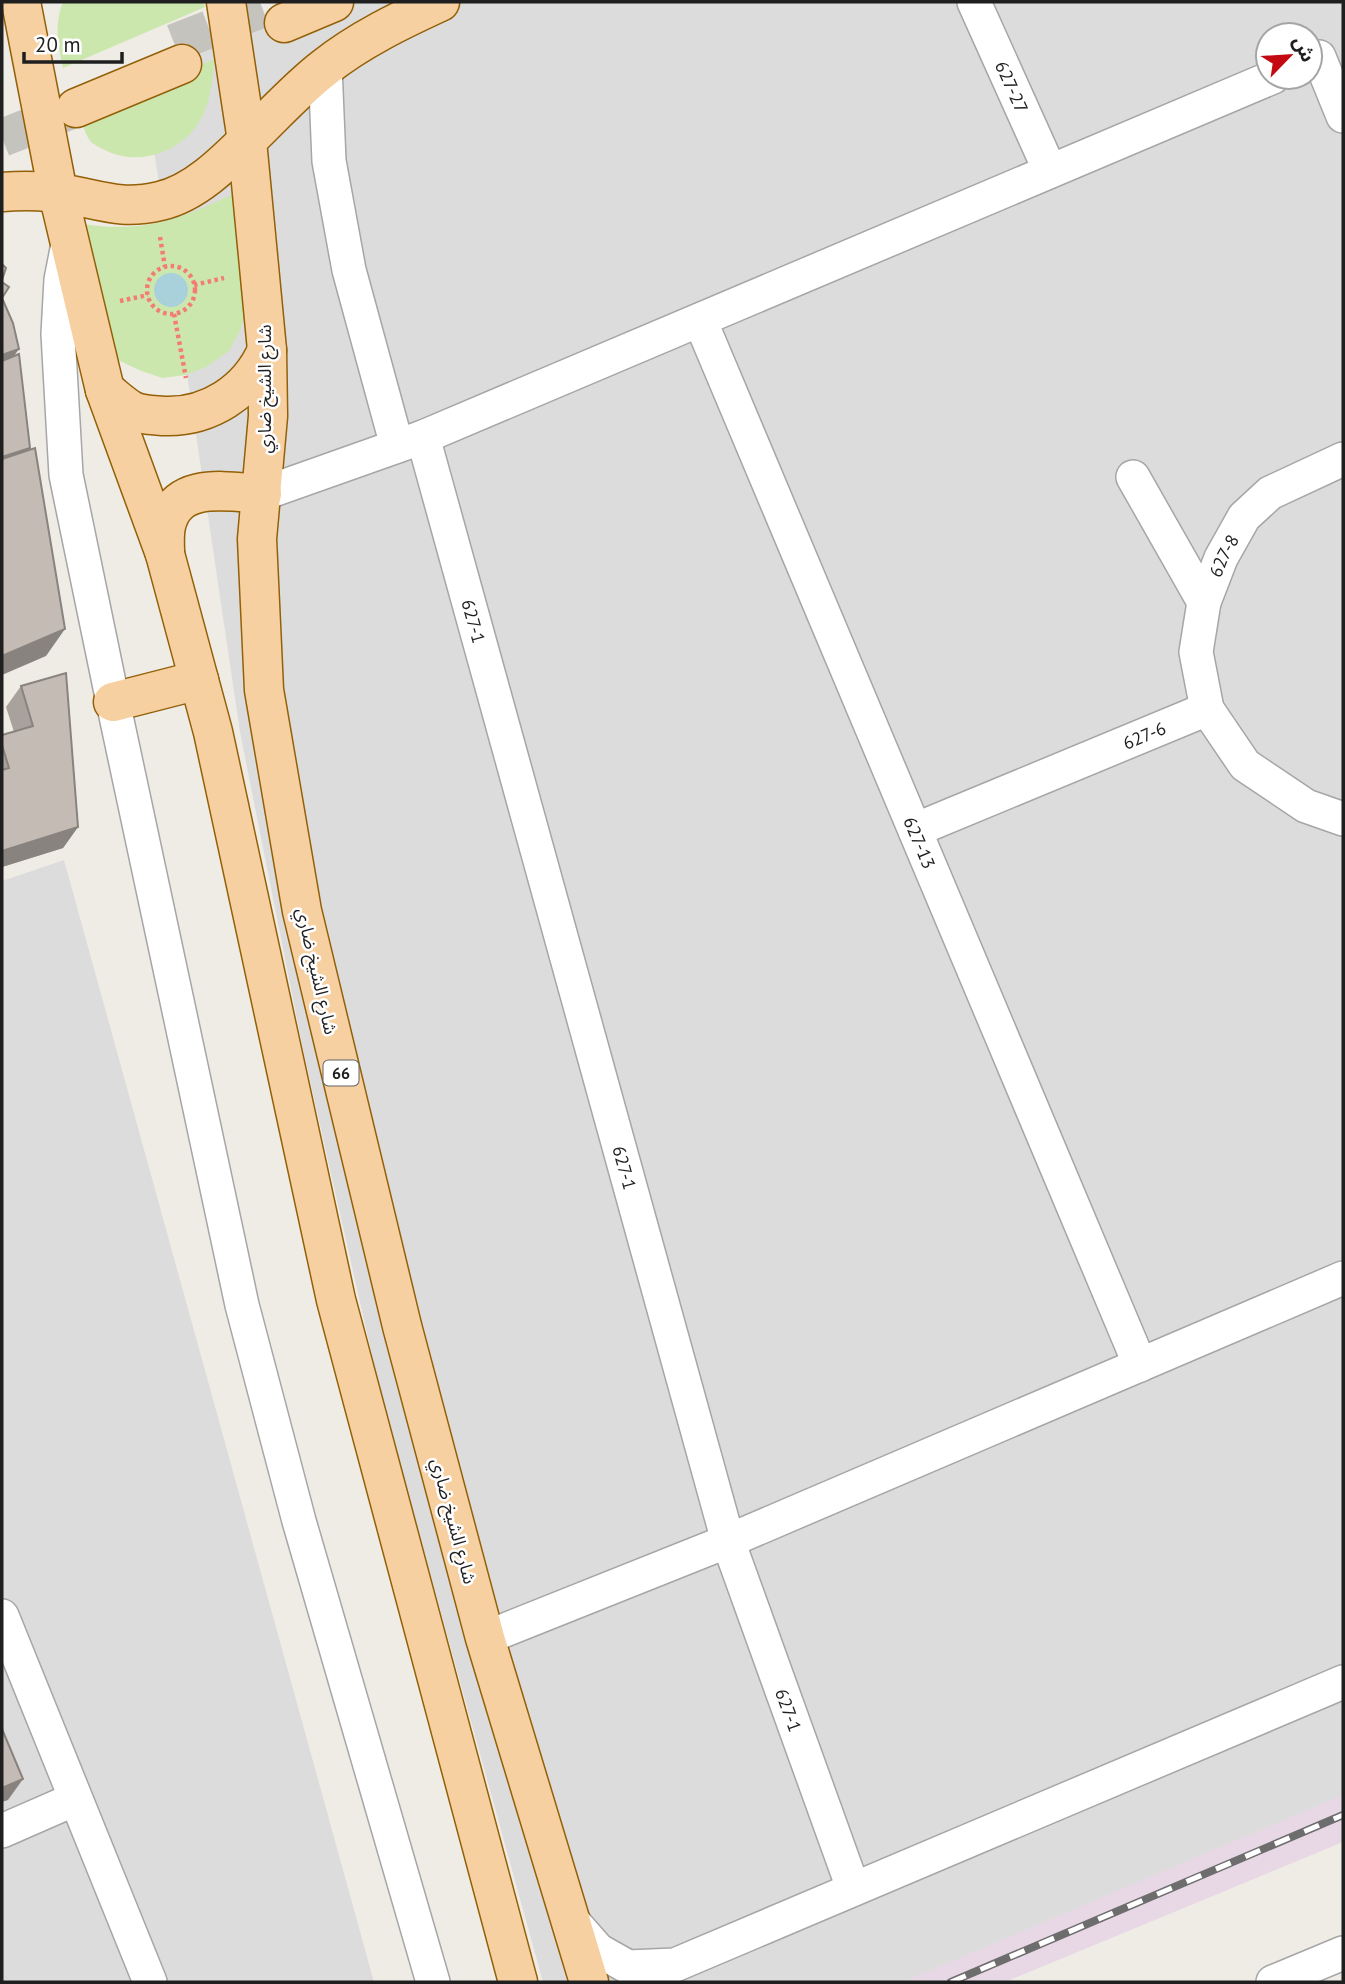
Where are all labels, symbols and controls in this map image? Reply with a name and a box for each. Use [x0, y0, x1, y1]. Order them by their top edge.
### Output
scale bar [24, 21, 122, 65]
north arrow [1254, 21, 1324, 91]
text: 20 m [35, 31, 81, 58]
text: ش [1288, 32, 1321, 66]
street label: 627-27 [990, 57, 1034, 116]
street label: شارع الشيخ ضاري [253, 324, 279, 454]
street label: 627-8 [1203, 530, 1243, 580]
street label: 627-1 [457, 597, 491, 646]
street label: 627-6 [1119, 716, 1169, 754]
street label: 627-13 [899, 813, 941, 872]
street label: شارع الشيخ ضاري [288, 905, 343, 1037]
road number: 66 [324, 1060, 358, 1086]
street label: 627-1 [608, 1143, 642, 1192]
street label: شارع الشيخ ضاري [423, 1456, 482, 1587]
street label: 627-1 [771, 1685, 807, 1735]

